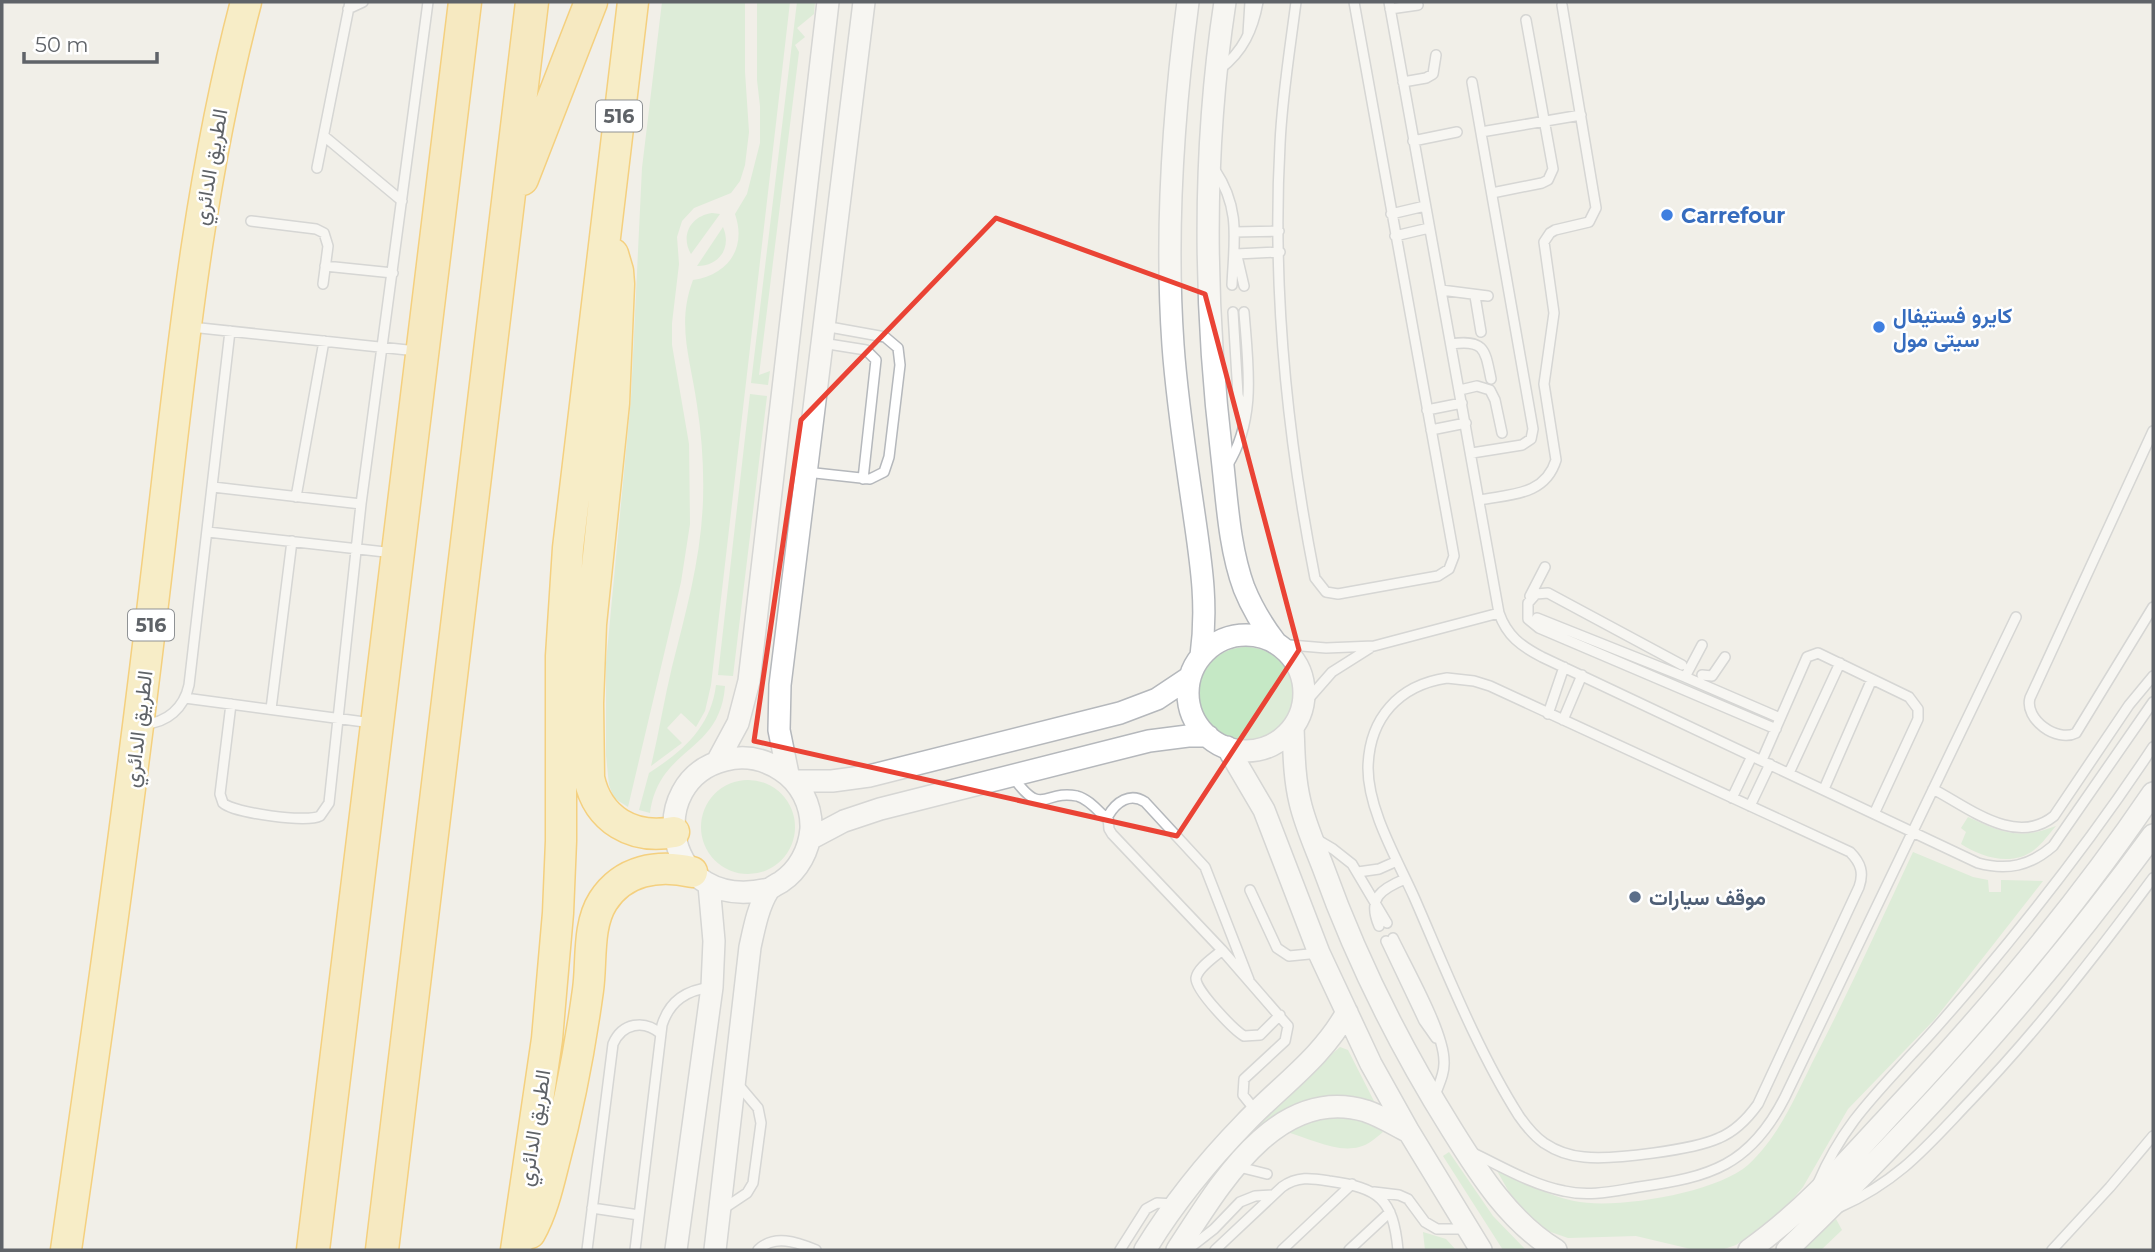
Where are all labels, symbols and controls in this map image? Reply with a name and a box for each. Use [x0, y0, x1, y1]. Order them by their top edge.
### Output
scale bar [24, 21, 158, 65]
text: 50 m [35, 32, 89, 57]
road number: 516 [596, 100, 642, 132]
street label: الطريق الدائري [187, 107, 237, 228]
place label: Carrefour [1681, 203, 1785, 228]
marker: Carrefour [1659, 207, 1675, 223]
place label: كايرو فستيفال سيتى مول [1893, 303, 2012, 353]
marker: كايرو فستيفال سيتى مول [1871, 319, 1887, 335]
road number: 516 [128, 610, 174, 640]
street label: الطريق الدائري [118, 669, 163, 790]
place label: موقف سيارات [1649, 885, 1766, 911]
marker: موقف سيارات [1627, 889, 1643, 905]
street label: الطريق الدائري [512, 1068, 560, 1189]

